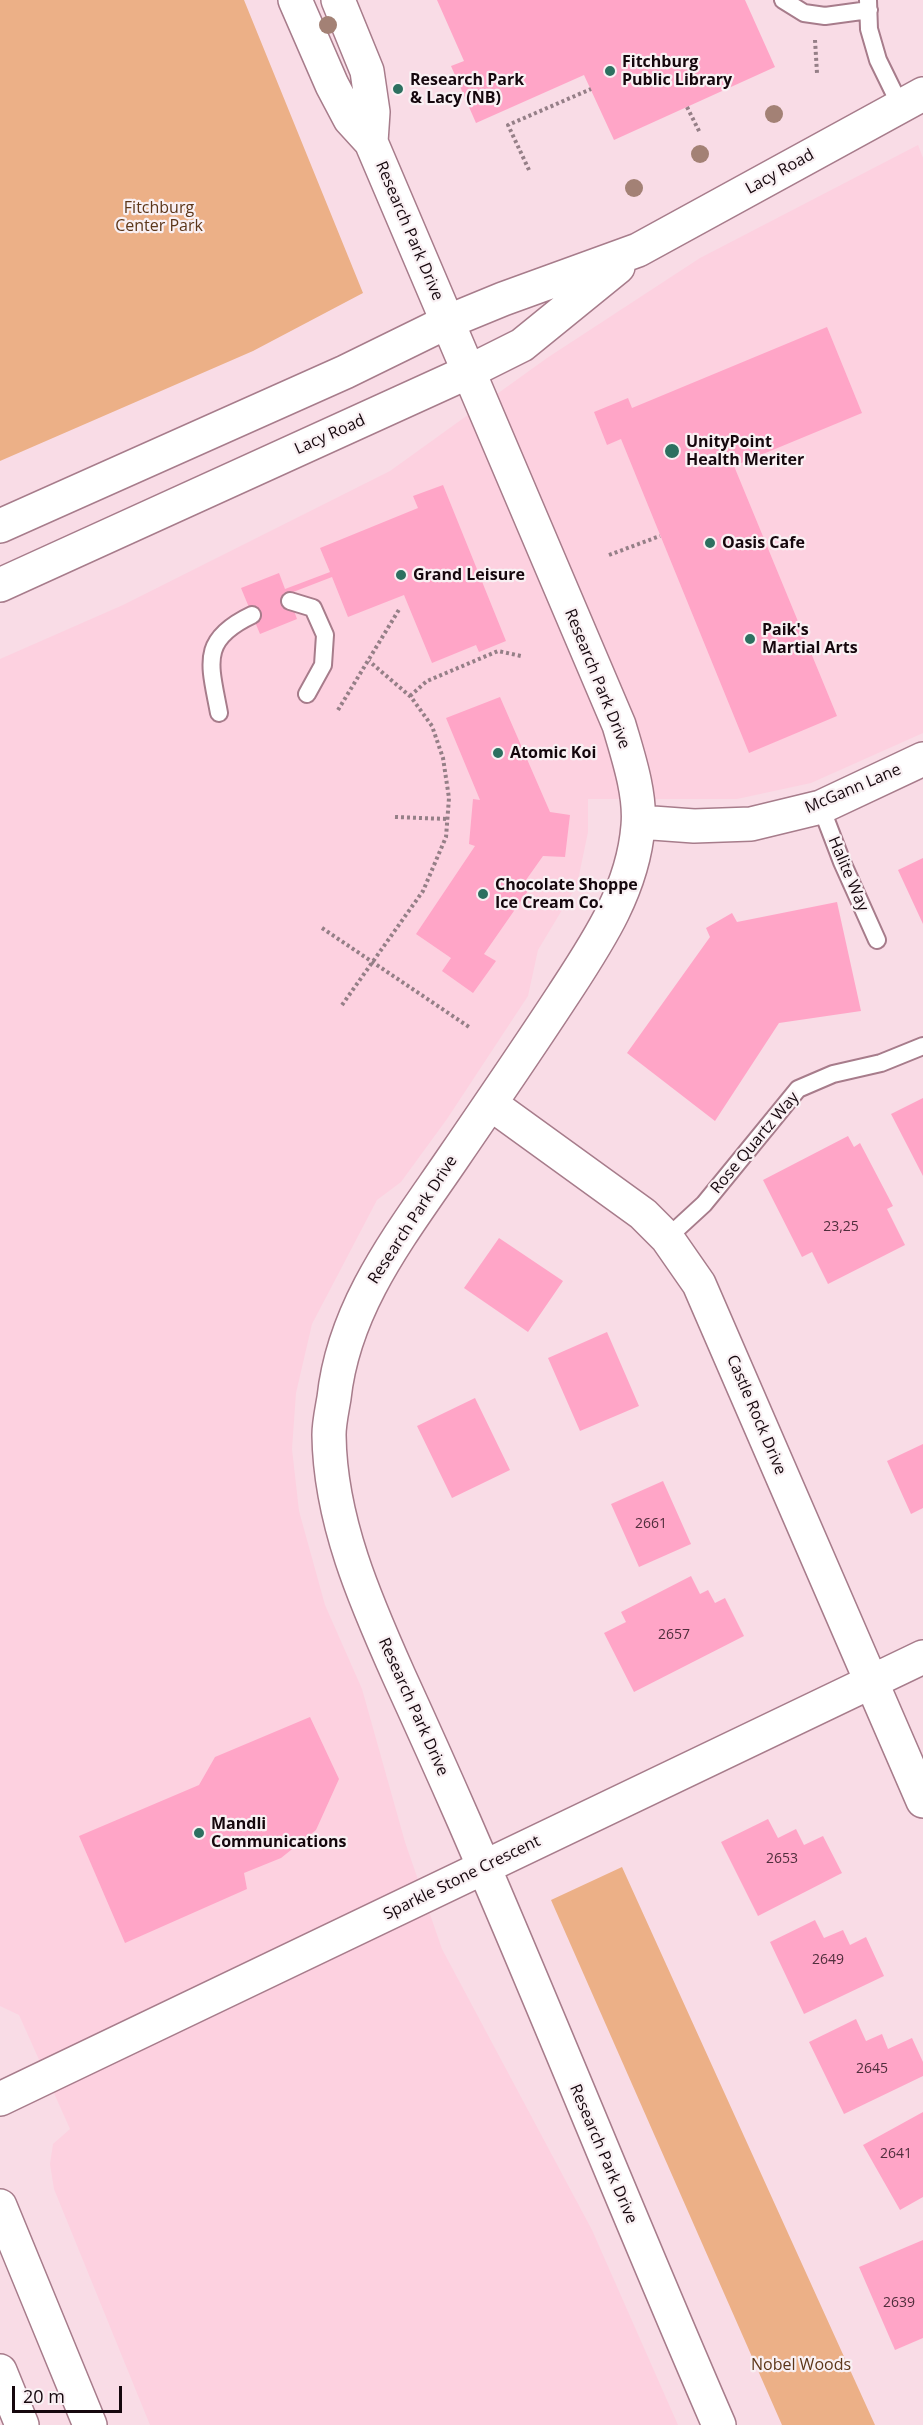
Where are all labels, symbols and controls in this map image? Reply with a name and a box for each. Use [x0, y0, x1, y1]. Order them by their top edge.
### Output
place label: Fitchburg Public Library [622, 52, 732, 90]
marker: Fitchburg Public Library [603, 64, 617, 78]
place label: Research Park & Lacy (NB) [410, 70, 524, 108]
marker: Research Park & Lacy (NB) [391, 82, 405, 96]
street label: Lacy Road [742, 145, 818, 199]
street label: Research Park Drive [371, 159, 447, 303]
park label: Fitchburg Center Park [115, 198, 203, 236]
street label: Lacy Road [292, 411, 368, 459]
place label: UnityPoint Health Meriter [686, 432, 804, 470]
marker: UnityPoint Health Meriter [663, 442, 681, 460]
place label: Oasis Cafe [722, 533, 805, 553]
marker: Oasis Cafe [703, 536, 717, 550]
place label: Grand Leisure [413, 565, 525, 585]
marker: Grand Leisure [394, 568, 408, 582]
street label: Research Park Drive [560, 606, 634, 752]
place label: Paik's Martial Arts [762, 620, 858, 658]
marker: Paik's Martial Arts [743, 632, 757, 646]
place label: Atomic Koi [510, 743, 596, 763]
marker: Atomic Koi [491, 746, 505, 760]
street label: McGann Lane [802, 760, 904, 818]
street label: Halite Way [824, 834, 872, 914]
place label: Chocolate Shoppe Ice Cream Co. [495, 875, 638, 913]
marker: Chocolate Shoppe Ice Cream Co. [476, 887, 490, 901]
street label: Rose Quartz Way [707, 1088, 803, 1198]
street label: Research Park Drive [364, 1152, 462, 1288]
house number: 23,25 [823, 1219, 859, 1235]
street label: Castle Rock Drive [722, 1352, 790, 1478]
house number: 2661 [635, 1516, 667, 1532]
house number: 2657 [658, 1627, 690, 1643]
street label: Research Park Drive [374, 1635, 452, 1779]
place label: Mandli Communications [211, 1814, 347, 1852]
marker: Mandli Communications [192, 1826, 206, 1840]
street label: Sparkle Stone Crescent [380, 1832, 544, 1924]
house number: 2653 [766, 1851, 798, 1867]
house number: 2649 [812, 1952, 844, 1968]
house number: 2645 [856, 2061, 888, 2077]
street label: Research Park Drive [565, 2082, 641, 2226]
house number: 2641 [880, 2146, 912, 2162]
house number: 2639 [883, 2295, 915, 2311]
park label: Nobel Woods [751, 2355, 851, 2375]
scale bar [15, 2374, 124, 2412]
text: 20 m [23, 2384, 65, 2408]

